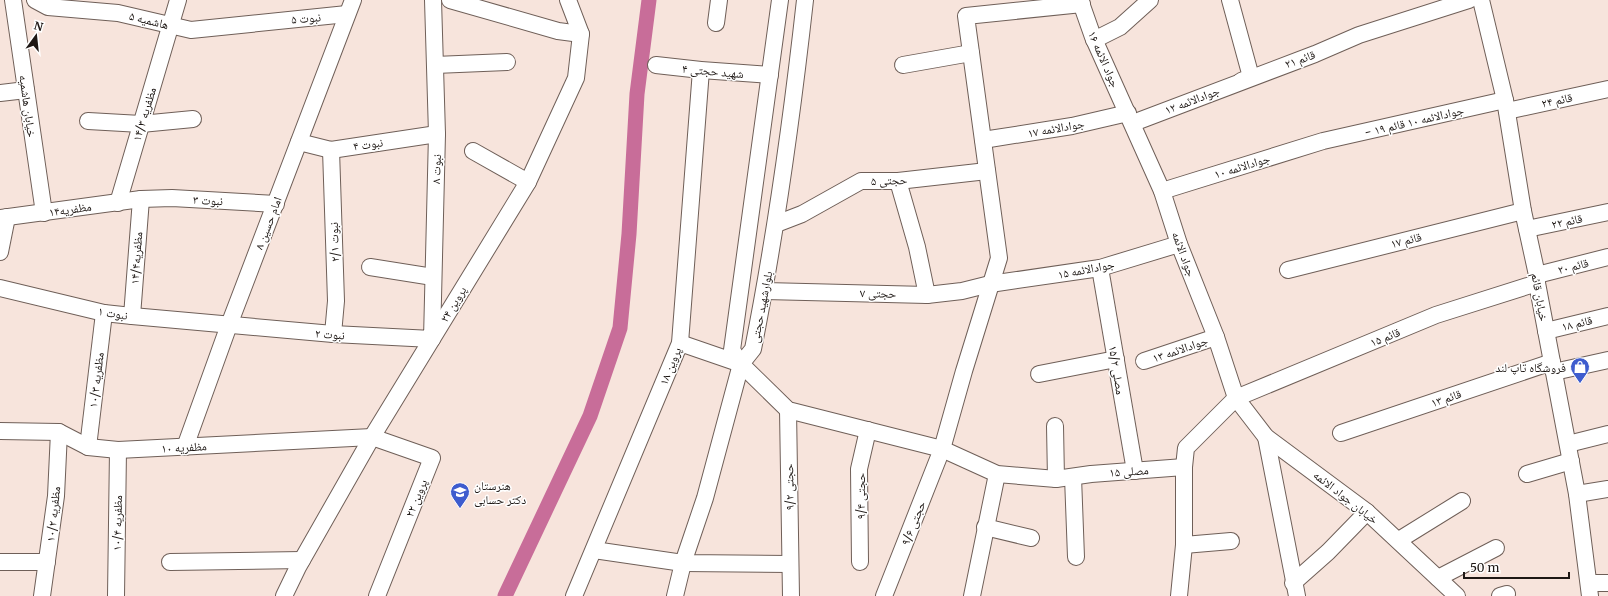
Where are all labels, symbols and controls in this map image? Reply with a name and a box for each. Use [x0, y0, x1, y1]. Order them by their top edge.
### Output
street label: هاشمیه ۵ [128, 8, 170, 32]
street label: نبوت ۵ [290, 9, 322, 27]
north arrow [16, 16, 56, 56]
text: N [33, 18, 45, 34]
street label: جواد الائمه ۱۶ [1085, 28, 1123, 90]
street label: قائم ۲۱ [1283, 47, 1318, 72]
street label: شهید حجتی ۴ [682, 61, 745, 81]
street label: خیابان هاشمیه [16, 74, 40, 139]
street label: جوادالائمه ۱۲ [1162, 83, 1222, 117]
street label: مظفریه ۱۴/۳ [129, 85, 160, 143]
street label: قائم ۲۴ [1540, 89, 1574, 112]
street label: - جوادالائمه ۱۰ قائم ۱۹ [1363, 102, 1466, 141]
street label: جوادالائمه ۱۷ [1026, 116, 1086, 140]
street label: نبوت ۴ [352, 134, 384, 154]
street label: جوادالائمه ۱۰ [1212, 150, 1272, 182]
street label: نبوت ۸ [428, 154, 444, 184]
street label: حجتی ۵ [871, 172, 908, 188]
street label: نبوت ۳ [193, 192, 223, 209]
street label: امام حسین ۸ [251, 194, 286, 252]
street label: مظفریه۱۴ [48, 199, 92, 220]
street label: قائم ۲۲ [1550, 210, 1584, 233]
street label: نبوت ۲/۱ [326, 222, 343, 262]
street label: قائم ۱۷ [1389, 229, 1423, 252]
street label: جواد الائمه [1169, 230, 1199, 279]
street label: مظفریه۱۴/۴ [127, 231, 146, 285]
street label: قائم ۲۰ [1556, 255, 1590, 278]
street label: جوادالائمه ۱۵ [1056, 256, 1116, 282]
street label: بلوارشهید حجتی [747, 270, 776, 344]
street label: خیابان قائم [1527, 272, 1552, 323]
street label: پروین ۲۴ [436, 283, 470, 325]
street label: حجتی ۷ [860, 285, 897, 301]
street label: نبوت ۱ [97, 303, 129, 323]
street label: قائم ۱۸ [1560, 312, 1594, 335]
street label: قائم ۱۵ [1368, 324, 1403, 351]
street label: نبوت ۲ [315, 325, 345, 343]
street label: جوادالائمه ۱۳ [1150, 332, 1210, 366]
street label: مصلی ۱۵/۲ [1106, 344, 1128, 396]
street label: پروین ۱۸ [656, 345, 685, 387]
street label: مظفریه ۱۰/۳ [85, 351, 107, 409]
shop icon: فروشگاه تاپ لند [1569, 356, 1591, 384]
place label: فروشگاه تاپ لند [1495, 360, 1566, 375]
street label: قائم ۱۳ [1429, 386, 1464, 411]
street label: مظفریه ۱۰ [161, 438, 207, 456]
street label: مصلی ۱۵ [1109, 462, 1149, 480]
street label: حجتی ۹/۲ [781, 463, 797, 510]
street label: خیابان جواد الائمه [1310, 467, 1382, 527]
street label: حجتی ۹/۴ [853, 472, 868, 519]
street label: پروین ۲۲ [402, 477, 431, 519]
place label: هنرستان دکتر حسابی [474, 478, 526, 507]
school or university icon: هنرستان دکتر حسابی [449, 481, 471, 509]
street label: مظفریه ۱۰/۲ [43, 485, 64, 543]
street label: مظفریه ۱۰/۴ [109, 495, 125, 551]
street label: حجتی ۹/۶ [897, 498, 929, 547]
scale bar [1464, 554, 1569, 580]
text: 50 m [1470, 560, 1499, 575]

